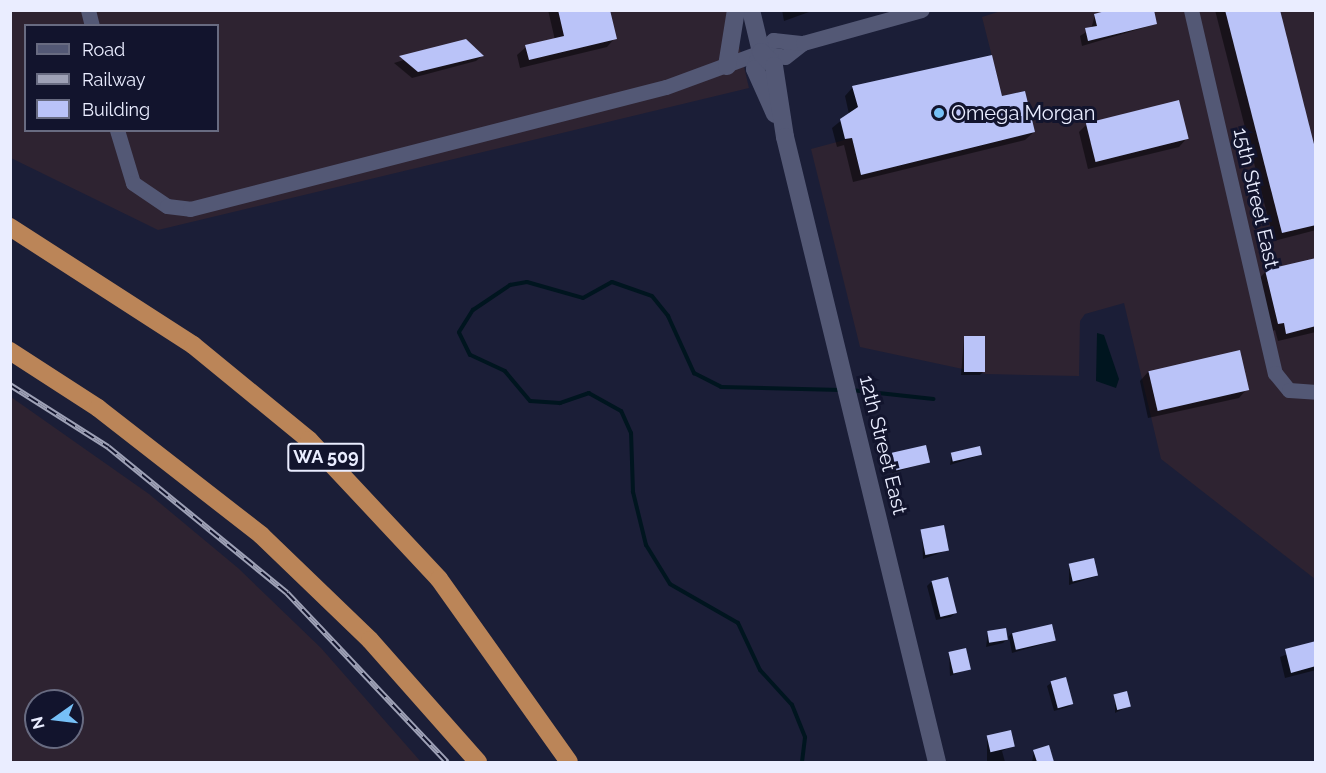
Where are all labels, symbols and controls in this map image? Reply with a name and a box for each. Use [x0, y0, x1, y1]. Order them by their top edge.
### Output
legend [24, 24, 219, 132]
text: Road [82, 39, 125, 60]
text: Railway [82, 69, 146, 90]
text: Building [82, 99, 150, 120]
place label: Omega Morgan [951, 101, 1095, 125]
marker: Omega Morgan [932, 106, 946, 120]
street label: 15th Street East [1228, 126, 1284, 270]
street label: 12th Street East [854, 373, 912, 517]
road number: WA 509 [287, 442, 365, 472]
north arrow [24, 689, 84, 749]
text: N [27, 715, 49, 731]

